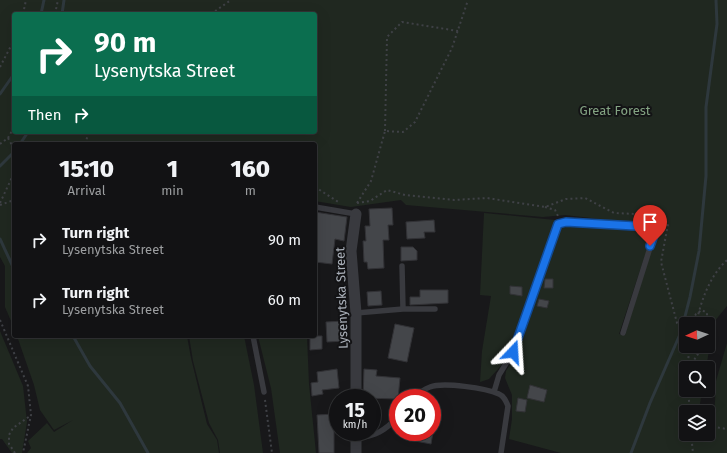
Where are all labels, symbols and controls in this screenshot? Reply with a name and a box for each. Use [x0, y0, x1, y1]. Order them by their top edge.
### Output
text: 90 m [94, 26, 156, 59]
icon: right [28, 28, 80, 80]
text: Lysenytska Street [94, 60, 235, 82]
park label: Great Forest [580, 103, 651, 118]
icon: right [70, 104, 92, 126]
text: Then [28, 106, 62, 124]
text: 15:10 [59, 155, 114, 183]
text: 1 [167, 155, 178, 183]
text: 160 [231, 155, 270, 183]
text: Arrival [68, 183, 106, 198]
text: min [161, 183, 184, 198]
text: m [245, 183, 256, 198]
pin [633, 205, 667, 246]
icon: arrive [639, 211, 661, 233]
text: Turn right [62, 224, 129, 242]
icon: right [28, 229, 50, 251]
text: 90 m [268, 231, 301, 249]
text: Lysenytska Street [62, 242, 164, 257]
street label: Lysenytska Street [332, 246, 351, 349]
text: Turn right [62, 284, 129, 302]
icon: right [28, 289, 50, 311]
text: 60 m [268, 291, 301, 309]
text: Lysenytska Street [62, 302, 164, 317]
north arrow [679, 317, 715, 353]
map controls [679, 317, 715, 441]
position arrow [492, 331, 534, 373]
button: search [679, 361, 715, 397]
speed limit sign: 20 [389, 389, 441, 441]
text: 15 [345, 398, 365, 422]
button: layers [679, 405, 715, 441]
text: km/h [343, 419, 367, 431]

